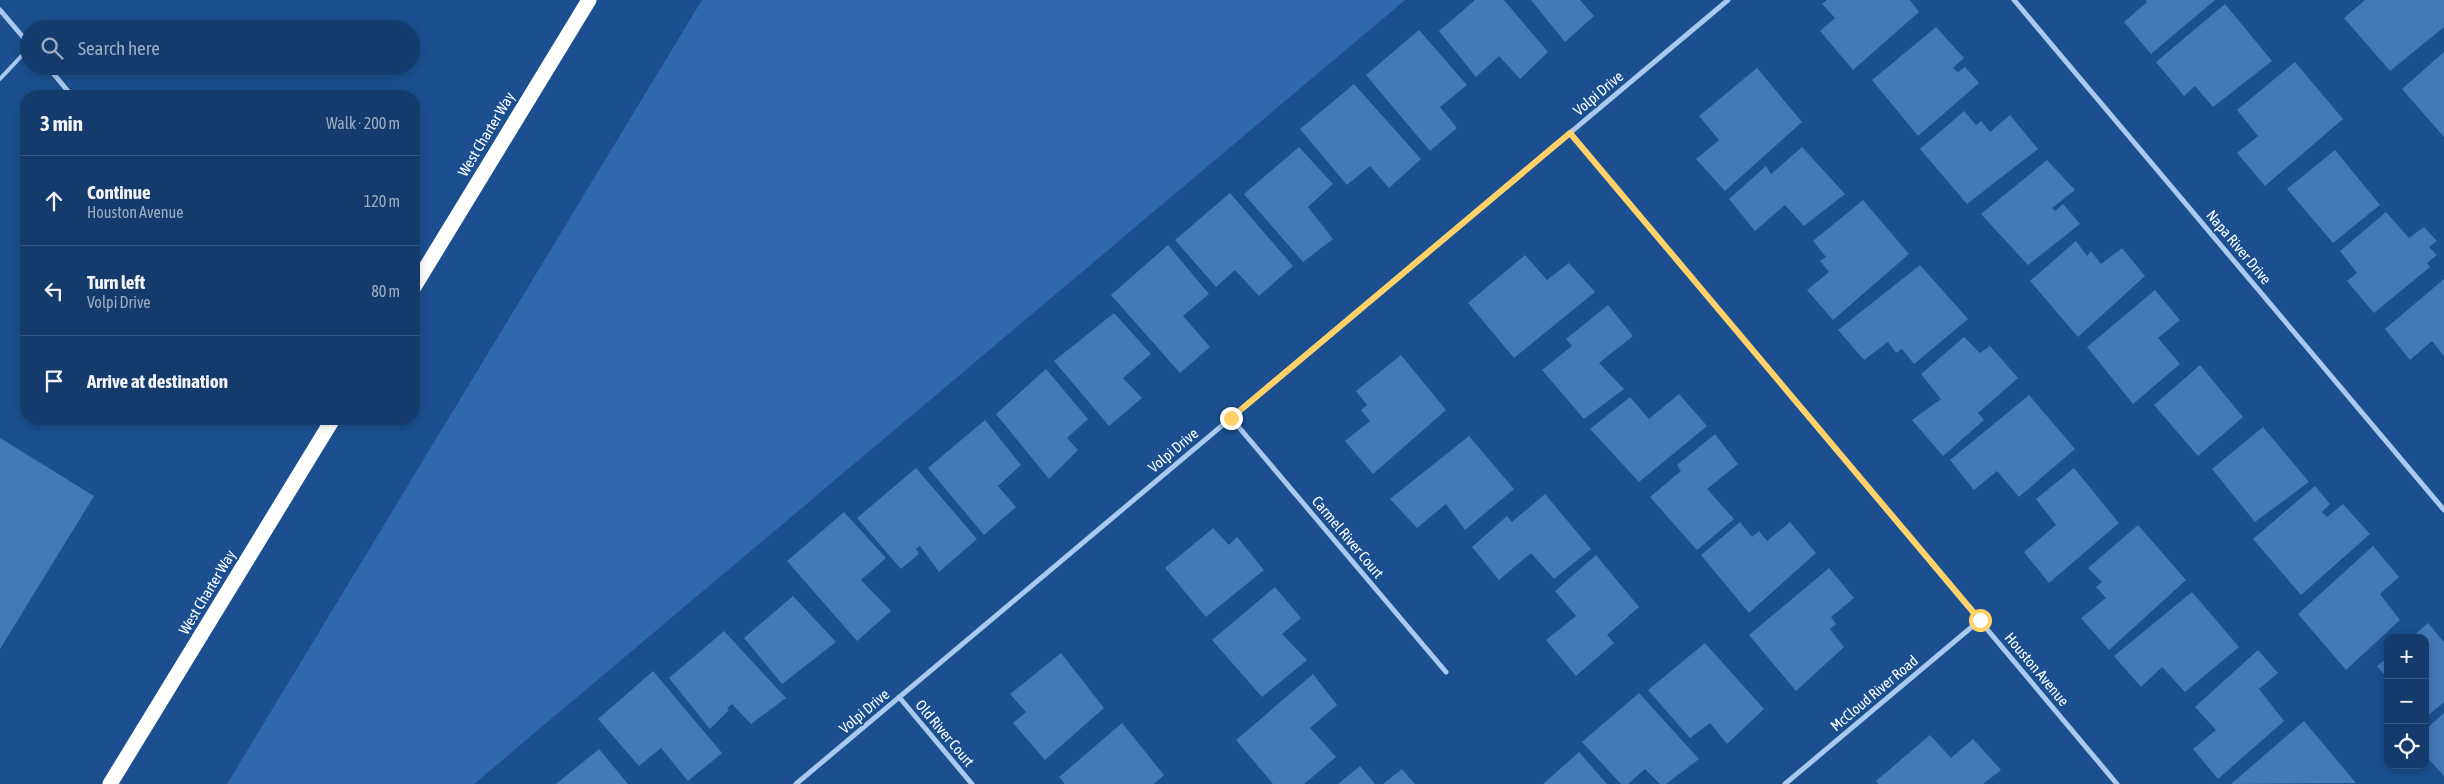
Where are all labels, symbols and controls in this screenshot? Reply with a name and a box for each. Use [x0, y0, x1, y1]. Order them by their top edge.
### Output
search box [20, 20, 420, 75]
icon: search [38, 34, 66, 62]
text: Search here [78, 37, 160, 59]
street label: Volpi Drive [1570, 67, 1626, 119]
street label: West Charter Way [454, 89, 518, 179]
text: 3 min [40, 111, 83, 135]
text: Walk · 200 m [326, 114, 400, 132]
text: Continue [87, 181, 151, 203]
icon: ahead [40, 187, 68, 215]
text: 120 m [364, 192, 400, 210]
text: Houston Avenue [87, 203, 183, 221]
street label: Napa River Drive [2203, 207, 2275, 288]
text: Turn left [87, 271, 145, 293]
icon: left [40, 277, 68, 305]
text: 80 m [371, 282, 400, 300]
text: Volpi Drive [87, 293, 151, 311]
icon: arrive [40, 367, 68, 395]
text: Arrive at destination [87, 370, 228, 392]
route end [1220, 407, 1243, 430]
street label: Volpi Drive [1145, 424, 1201, 476]
street label: Carmel River Court [1309, 493, 1387, 581]
street label: West Charter Way [175, 547, 239, 637]
route start [1969, 609, 1992, 632]
street label: Houston Avenue [2001, 629, 2073, 709]
map controls [2384, 634, 2429, 769]
button: + [2384, 634, 2429, 679]
street label: McCloud River Road [1827, 652, 1921, 734]
button: − [2384, 679, 2429, 724]
street label: Volpi Drive [836, 685, 892, 737]
street label: Old River Court [912, 696, 978, 770]
button: locate [2384, 724, 2429, 769]

